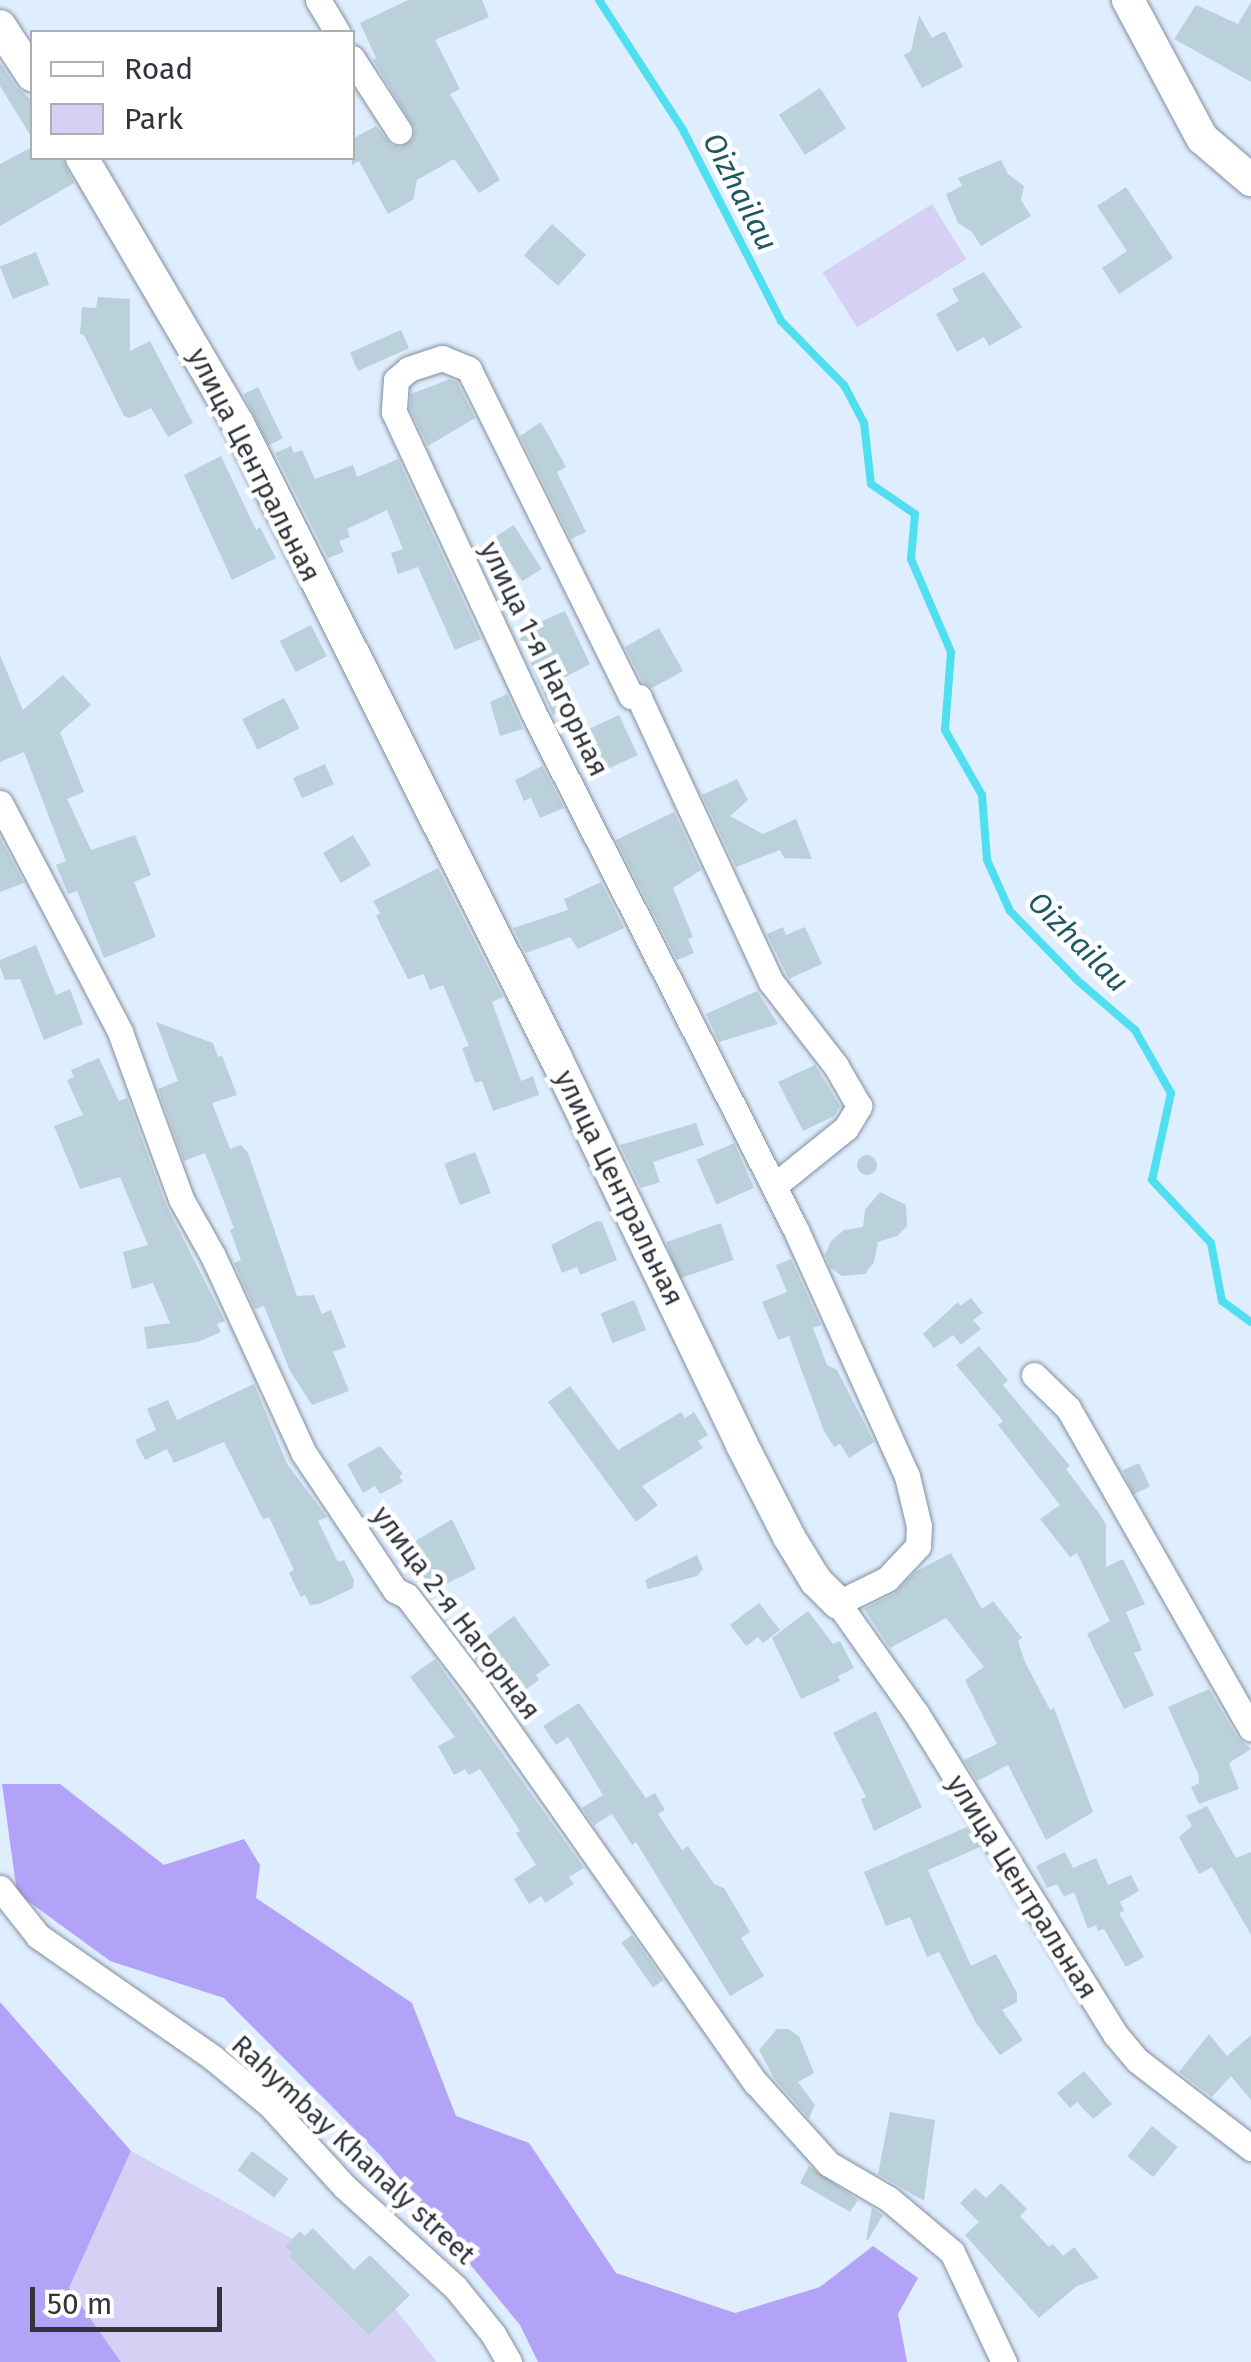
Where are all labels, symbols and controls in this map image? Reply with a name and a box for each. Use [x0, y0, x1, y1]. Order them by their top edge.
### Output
legend [30, 30, 355, 160]
text: Road [124, 51, 193, 87]
text: Park [124, 101, 183, 137]
water label: Oizhailau [695, 127, 785, 257]
street label: улица Центральная [180, 342, 328, 588]
street label: улица 1-я Нагорная [473, 536, 615, 782]
water label: Oizhailau [1020, 884, 1136, 1000]
street label: улица Центральная [547, 1065, 691, 1311]
street label: улица 2-я Нагорная [365, 1500, 547, 1726]
street label: улица Центральная [939, 1769, 1105, 2005]
street label: Rahymbay Khanaly street [224, 2028, 482, 2272]
scale bar [35, 2267, 228, 2329]
text: 50 m [47, 2286, 112, 2322]

